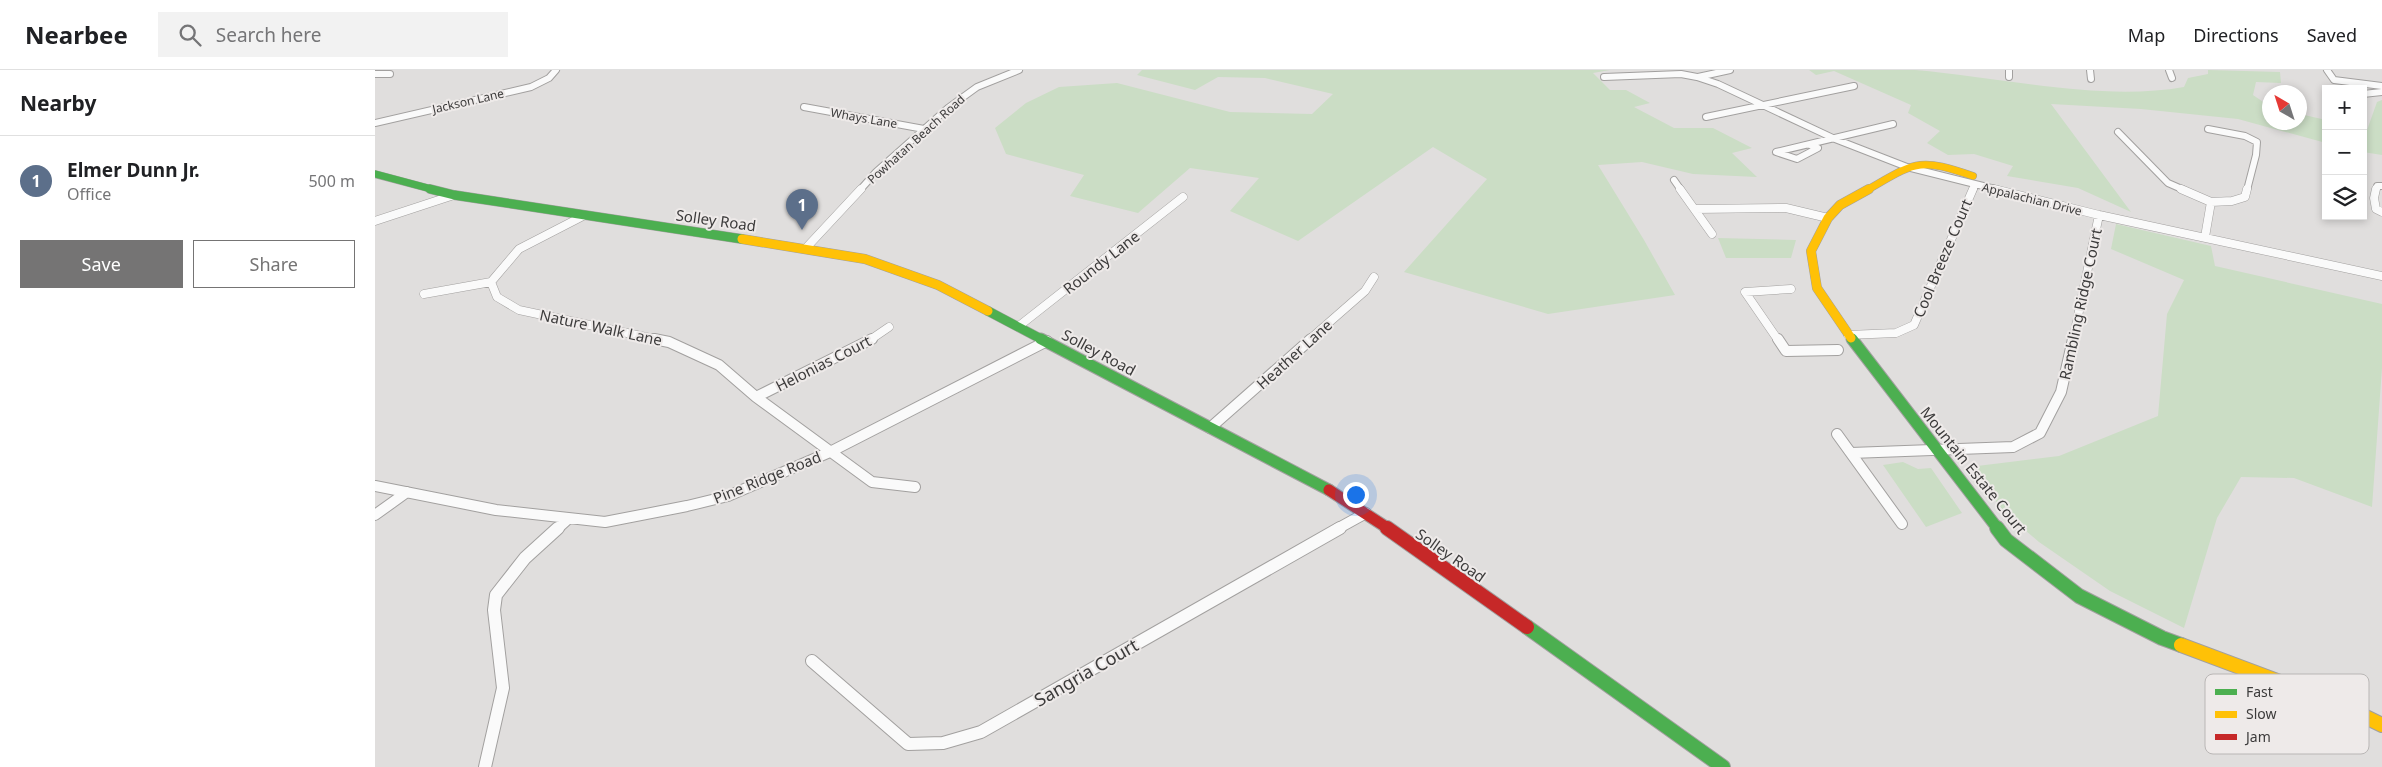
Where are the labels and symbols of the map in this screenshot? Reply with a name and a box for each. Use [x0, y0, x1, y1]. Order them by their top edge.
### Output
street label: Jackson Lane [430, 84, 506, 118]
north arrow [2262, 85, 2307, 130]
street label: Powhatan Beach Road [864, 91, 968, 187]
street label: Whays Lane [829, 104, 899, 132]
street label: Appalachian Drive [1980, 178, 2084, 220]
pin: 1 [786, 189, 818, 230]
street label: Cool Breeze Court [1908, 195, 1976, 320]
street label: Solley Road [675, 204, 757, 236]
street label: Roundy Lane [1059, 226, 1143, 298]
street label: Rambling Ridge Court [2054, 226, 2106, 382]
street label: Nature Walk Lane [538, 304, 664, 350]
street label: Heather Lane [1252, 315, 1336, 393]
street label: Solley Road [1059, 324, 1139, 380]
street label: Helonias Court [772, 330, 875, 396]
street label: Mountain Estate Court [1916, 402, 2032, 538]
street label: Pine Ridge Road [710, 446, 824, 508]
your location [1343, 482, 1369, 508]
street label: Solley Road [1412, 524, 1490, 586]
street label: Sangria Court [1030, 632, 1143, 711]
legend [2205, 674, 2369, 754]
text: Fast [2246, 682, 2273, 701]
text: Slow [2246, 704, 2277, 723]
text: Jam [2244, 727, 2271, 746]

